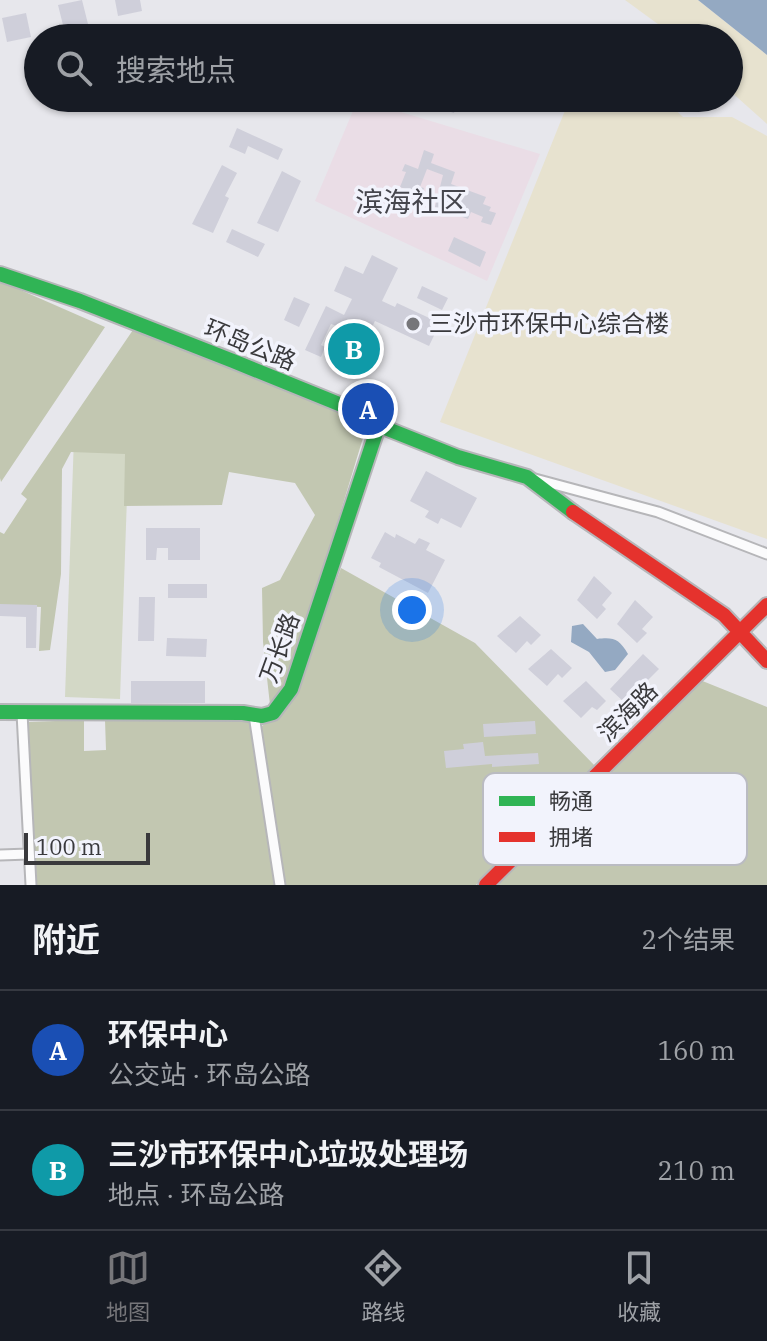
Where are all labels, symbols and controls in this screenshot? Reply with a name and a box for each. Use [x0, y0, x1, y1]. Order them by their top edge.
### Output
search box [24, 24, 743, 112]
icon: search [52, 46, 96, 90]
text: 搜索地点 [116, 50, 236, 89]
district label: 滨海社区 [355, 183, 467, 220]
place label: 三沙市环保中心综合楼 [429, 307, 669, 339]
street label: 环岛公路 [200, 311, 301, 377]
marker: 三沙市环保中心综合楼 [404, 315, 422, 333]
pin: B [328, 319, 380, 379]
pin: A [342, 379, 394, 439]
your location [392, 590, 432, 630]
street label: 万长路 [252, 608, 306, 687]
street label: 滨海路 [591, 675, 664, 748]
legend [483, 773, 747, 865]
text: 畅通 [549, 786, 593, 815]
text: 拥堵 [549, 822, 593, 851]
scale bar [24, 829, 150, 865]
text: 100 m [36, 832, 102, 861]
text: 附近 [32, 917, 100, 961]
text: 2个结果 [641, 922, 735, 956]
text: 环保中心 [108, 1014, 228, 1053]
text: A [49, 1033, 67, 1067]
text: 160 m [657, 1033, 735, 1067]
text: 公交站 · 环岛公路 [108, 1057, 311, 1091]
text: 三沙市环保中心垃圾处理场 [108, 1134, 468, 1173]
text: B [49, 1153, 67, 1187]
text: 210 m [657, 1153, 735, 1187]
text: 地点 · 环岛公路 [108, 1177, 285, 1211]
tab: 地图 [106, 1246, 150, 1326]
tab: 路线 [361, 1246, 405, 1326]
tab: 收藏 [617, 1246, 661, 1326]

